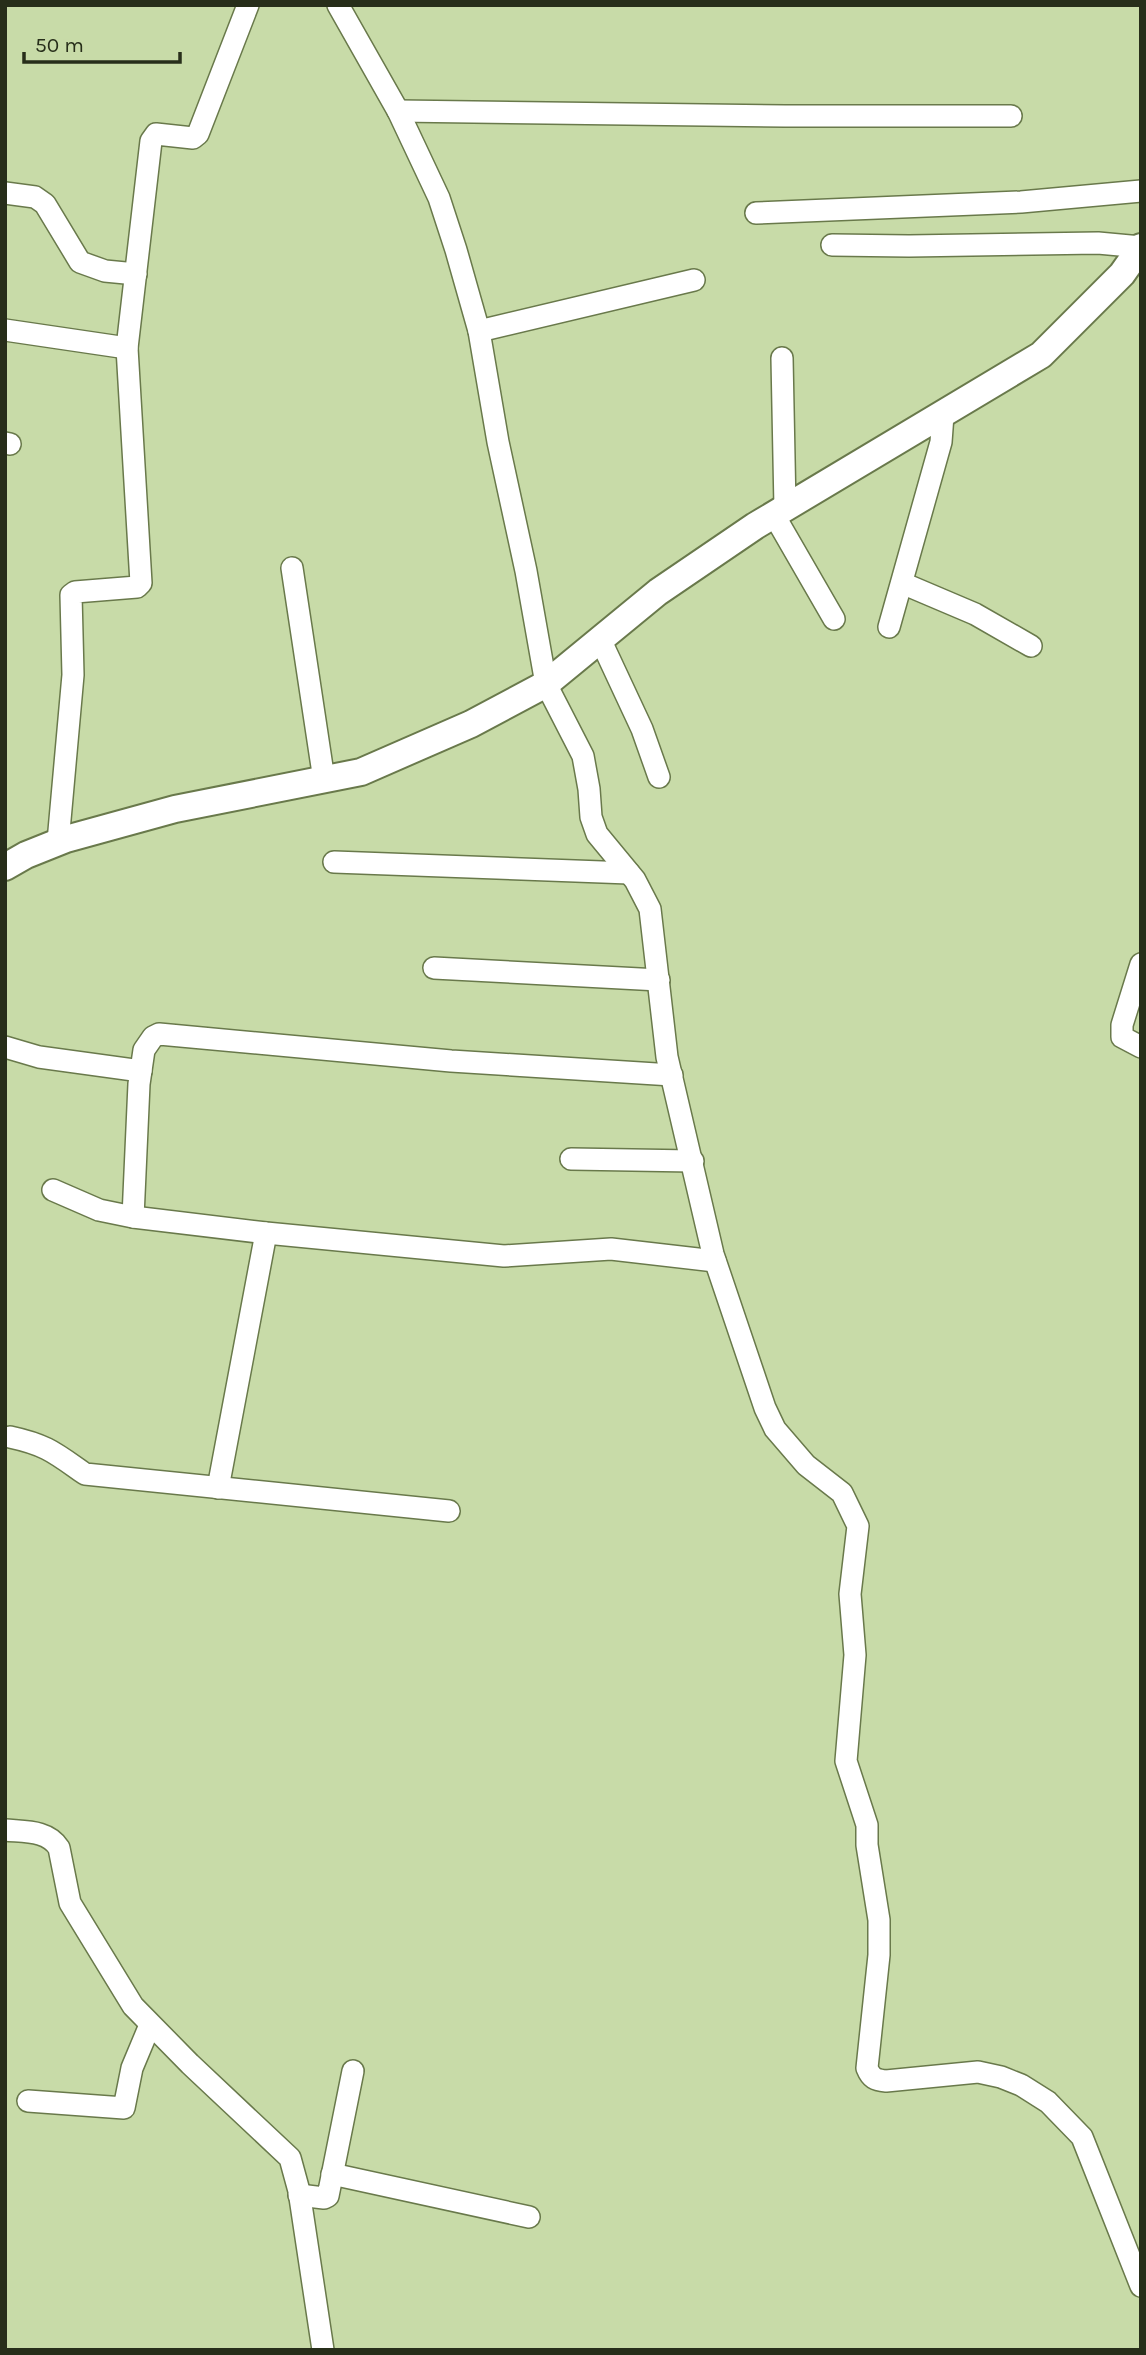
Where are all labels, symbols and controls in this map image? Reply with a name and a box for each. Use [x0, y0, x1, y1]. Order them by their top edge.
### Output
scale bar [24, 21, 180, 65]
text: 50 m [35, 33, 84, 57]

